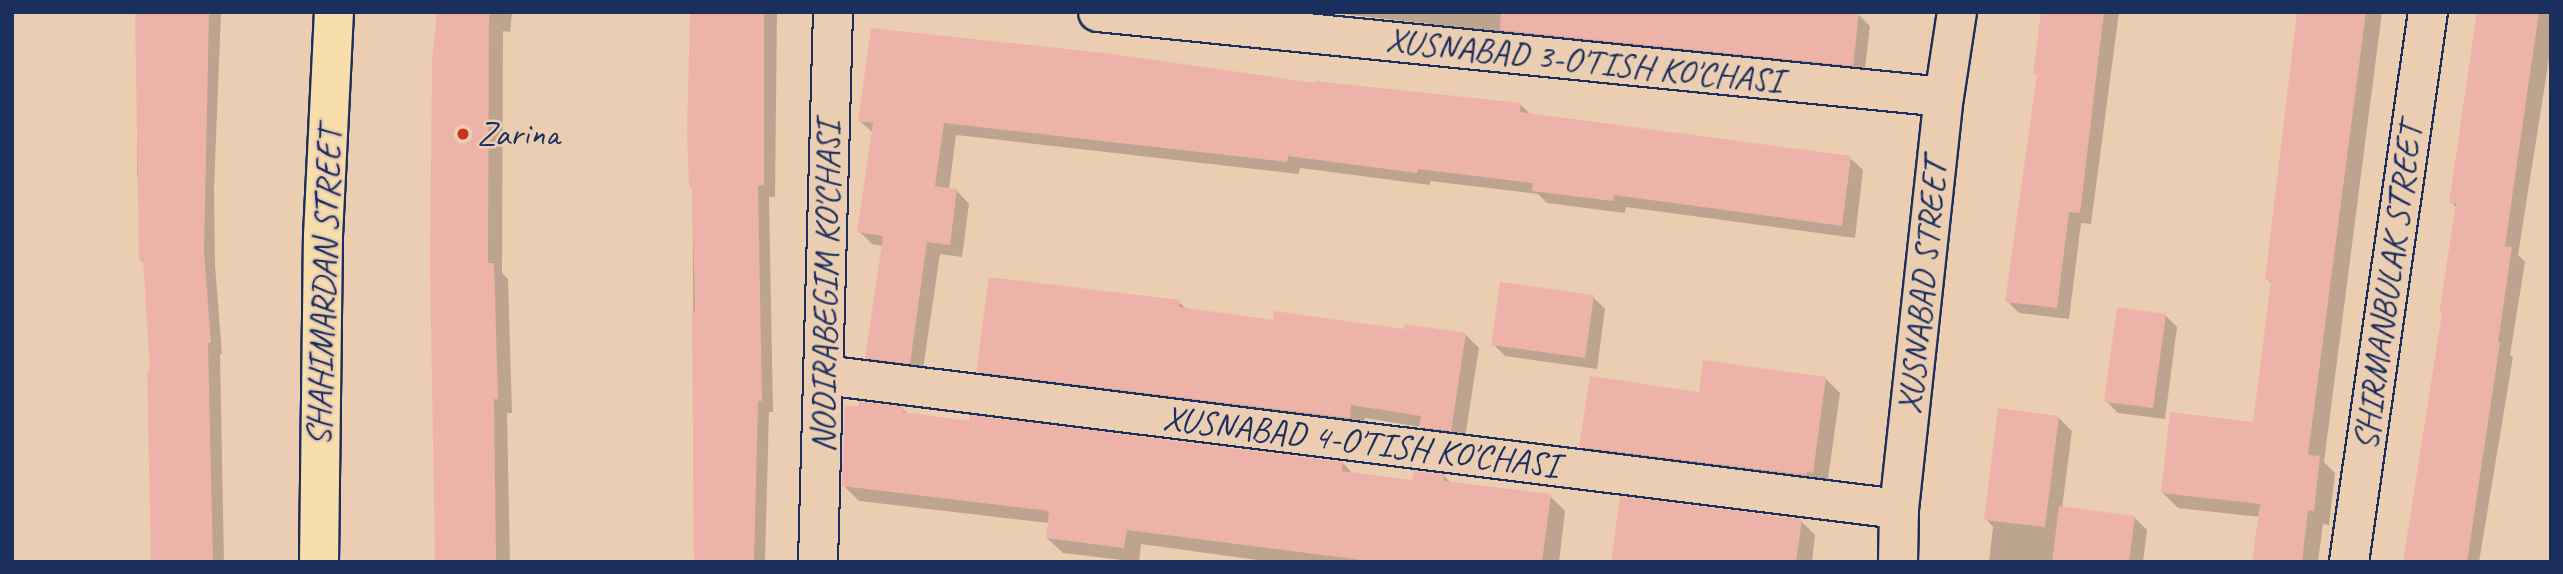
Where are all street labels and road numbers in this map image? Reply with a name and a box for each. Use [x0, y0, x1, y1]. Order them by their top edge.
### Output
street label: XUSNABAD 3-O'TISH KO'CHASI [1384, 19, 1784, 103]
street label: NODIRABEGIM KO'CHASI [802, 121, 850, 453]
street label: SHIRMАNBULAK STREET [2344, 122, 2432, 452]
street label: SHAHIMARDAN STREET [297, 127, 351, 447]
street label: XUSNABAD STREET [1889, 158, 1957, 416]
street label: XUSNABAD 4-O'TISH KO'CHASI [1161, 397, 1561, 487]

